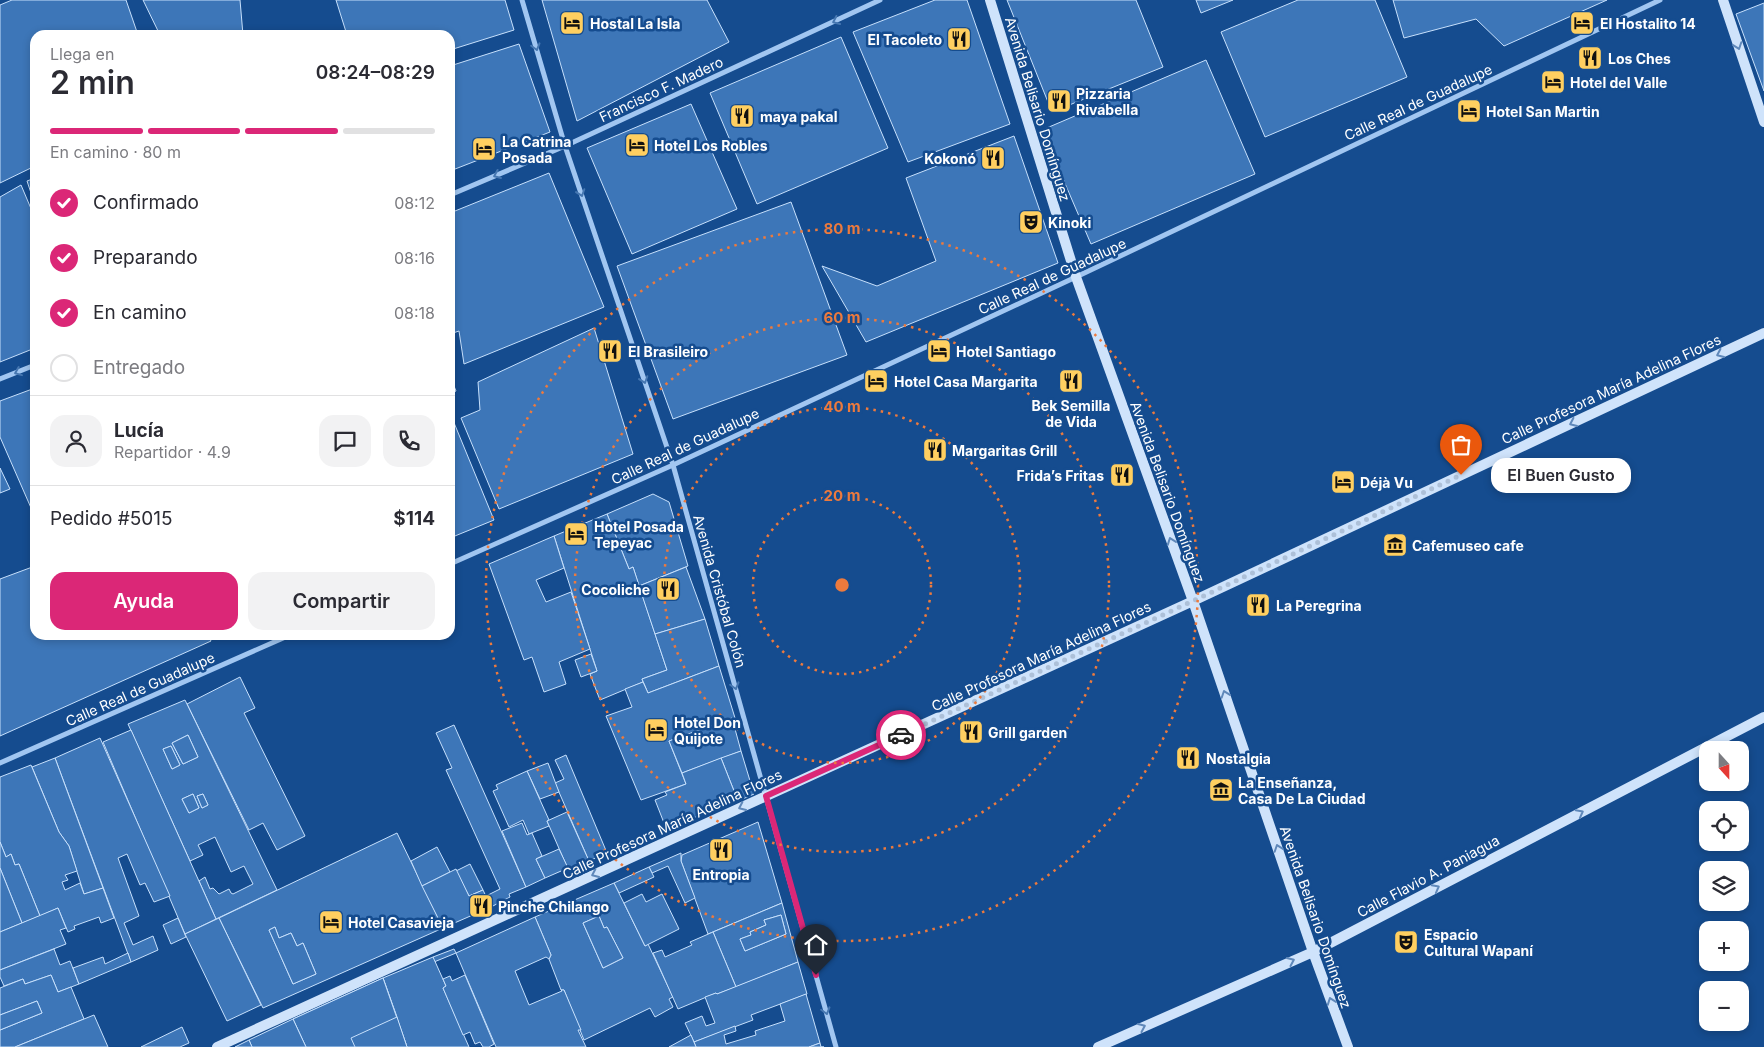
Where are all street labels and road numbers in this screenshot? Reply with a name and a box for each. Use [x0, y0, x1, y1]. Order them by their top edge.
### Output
street label: Avenida Belisario Domínguez [1002, 15, 1074, 203]
street label: Francisco F. Madero [596, 53, 726, 125]
street label: Calle Real de Guadalupe [1341, 60, 1495, 144]
street label: Calle Real de Guadalupe [975, 234, 1129, 318]
street label: Calle Profesora María Adelina Flores [1499, 331, 1723, 447]
street label: Avenida Belisario Domínguez [1127, 399, 1209, 585]
street label: Calle Real de Guadalupe [608, 404, 762, 488]
street label: Avenida Cristóbal Colón [690, 513, 750, 669]
street label: Calle Profesora María Adelina Flores [929, 598, 1153, 714]
street label: Calle Real de Guadalupe [63, 648, 217, 730]
street label: Calle Profesora María Adelina Flores [560, 766, 784, 882]
street label: Avenida Belisario Domínguez [1277, 823, 1355, 1011]
street label: Calle Flavio A. Paniagua [1354, 831, 1502, 921]

